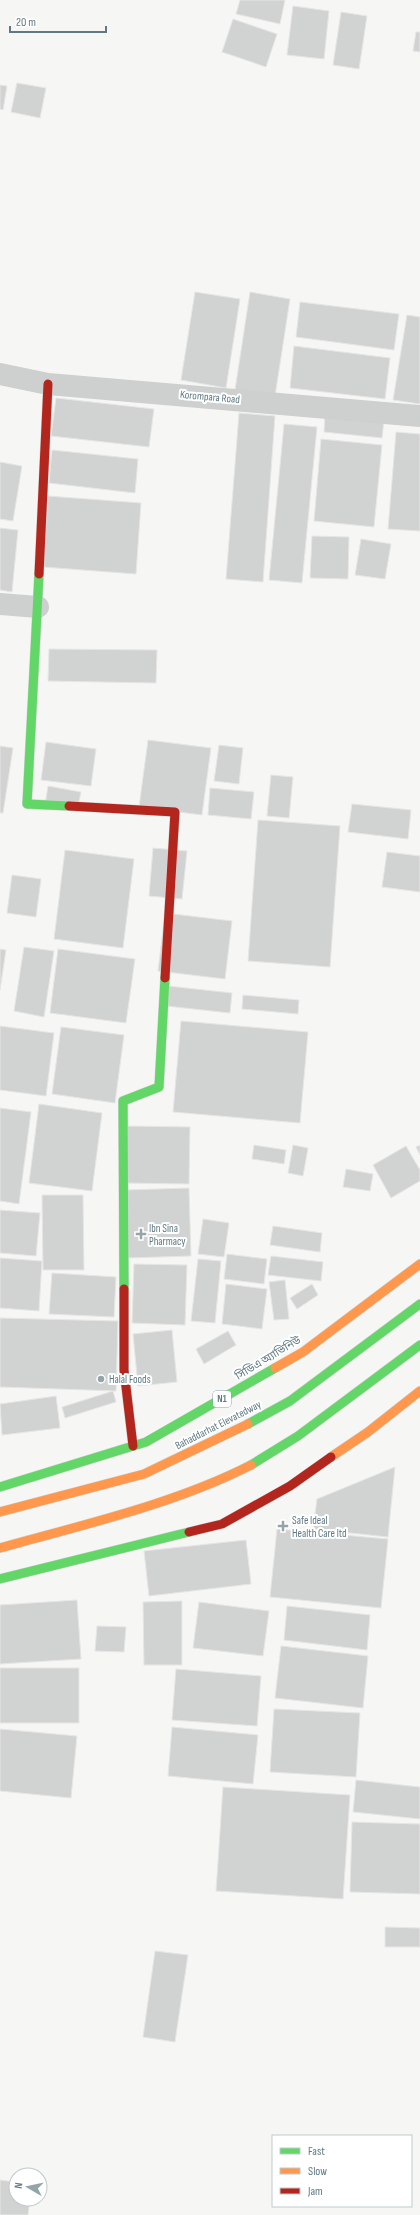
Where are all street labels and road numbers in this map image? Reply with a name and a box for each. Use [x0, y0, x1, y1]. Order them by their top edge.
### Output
street label: Korompara Road [180, 388, 241, 406]
street label: সিডিএ অ্যাভিনিউ [232, 1333, 303, 1383]
road number: N1 [213, 1391, 231, 1407]
street label: Bahaddarhat Elevatedway [173, 1397, 264, 1452]

